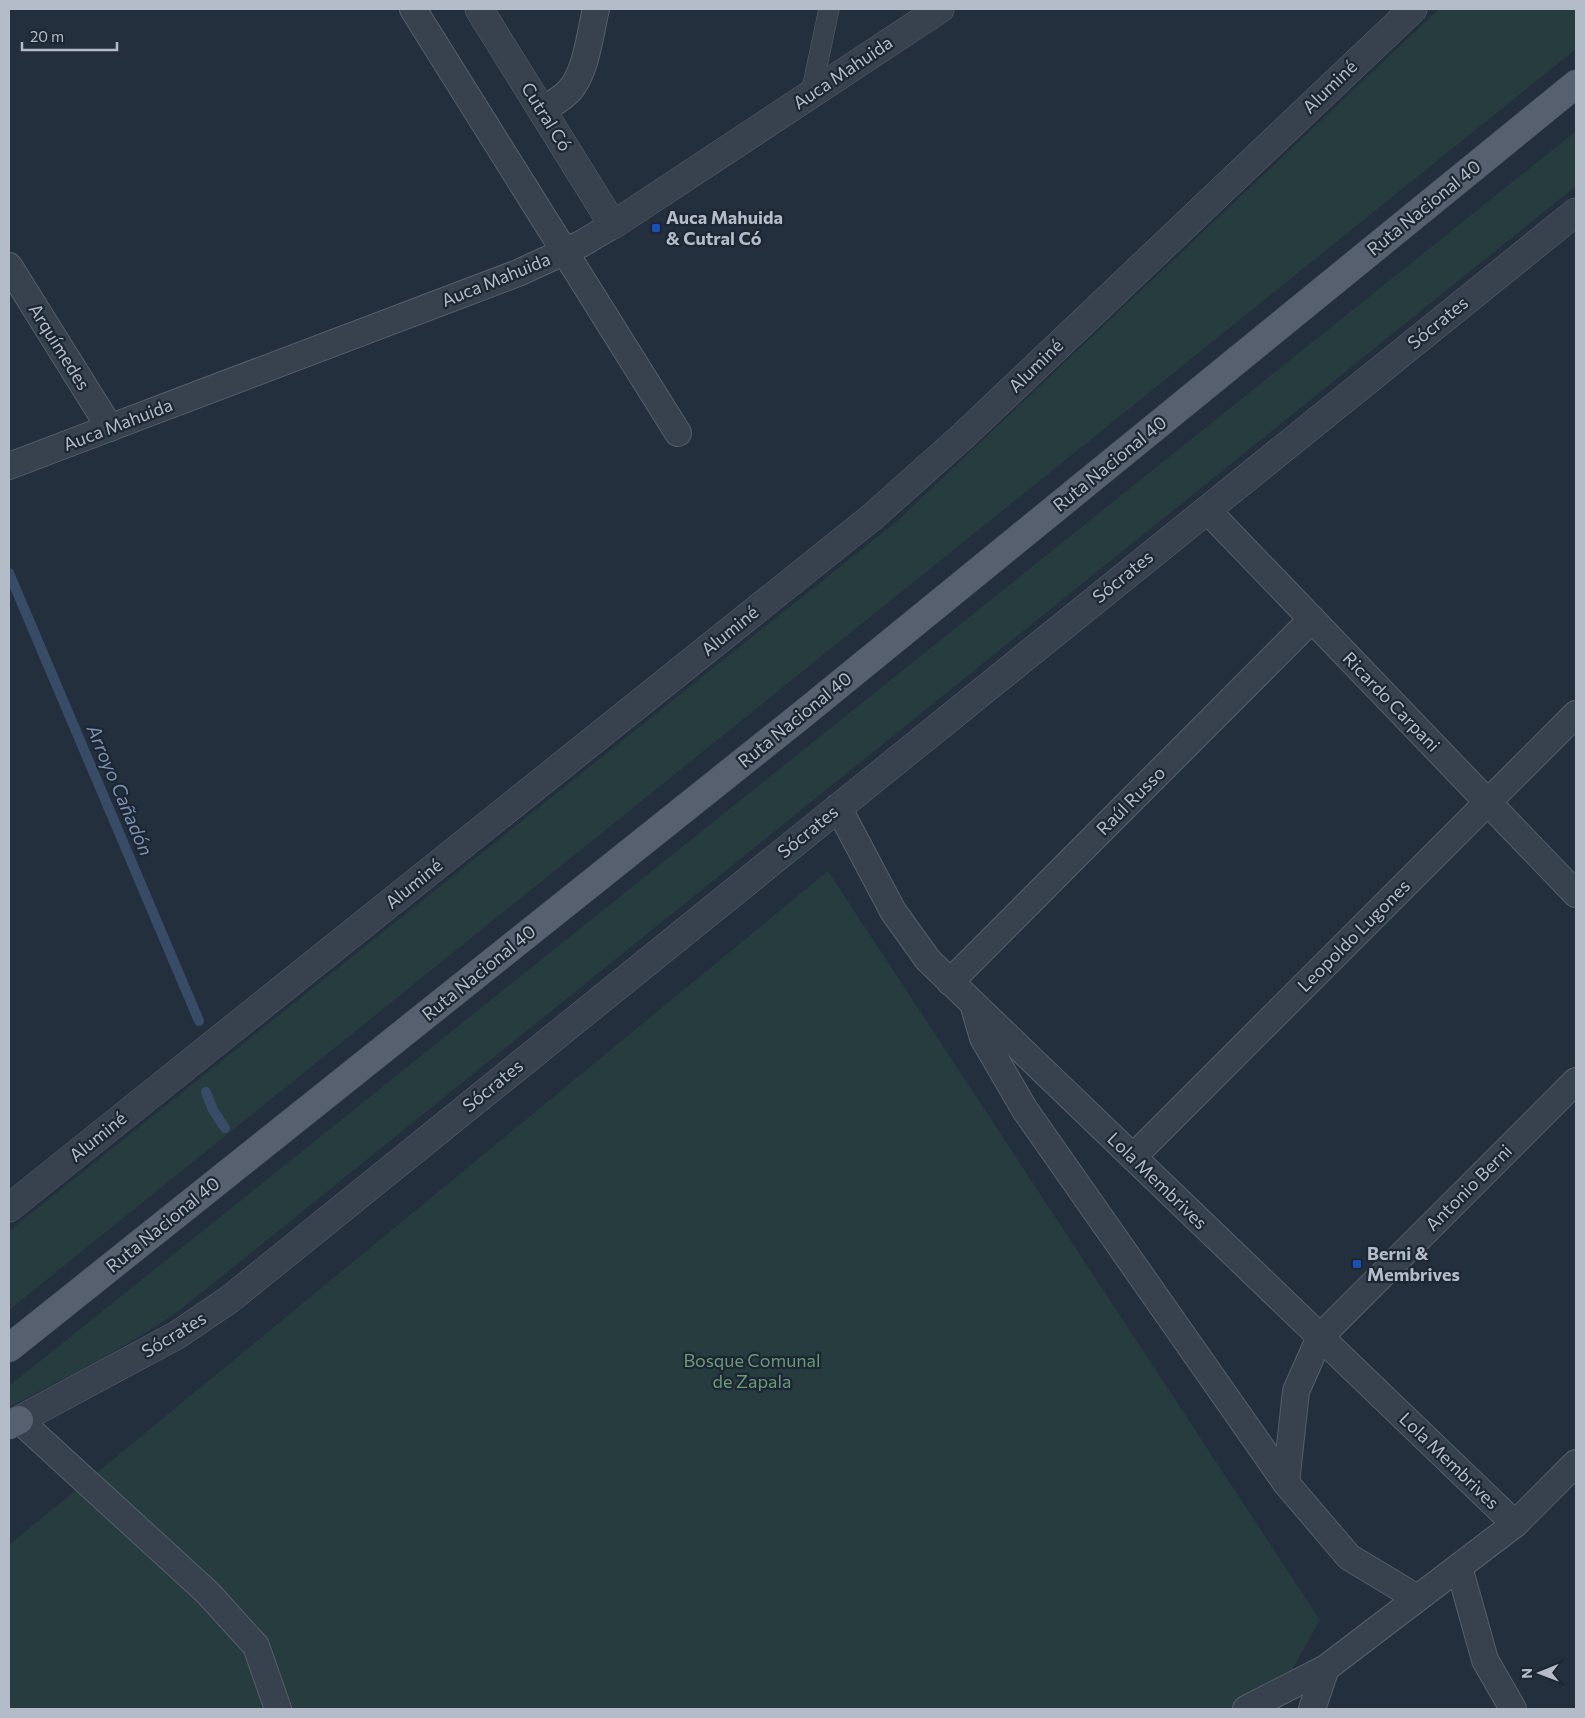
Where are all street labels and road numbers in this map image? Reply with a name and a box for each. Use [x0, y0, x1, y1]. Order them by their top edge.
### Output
street label: Auca Mahuida [788, 31, 896, 114]
street label: Aluminé [1297, 55, 1361, 118]
street label: Cutral Có [517, 78, 577, 155]
street label: Ruta Nacional 40 [1362, 155, 1485, 260]
street label: Auca Mahuida [438, 247, 553, 311]
street label: Sócrates [1403, 291, 1472, 353]
street label: Arquímedes [25, 299, 95, 394]
street label: Aluminé [1003, 334, 1067, 397]
street label: Auca Mahuida [60, 393, 175, 455]
street label: Ruta Nacional 40 [1048, 411, 1171, 516]
street label: Sócrates [1088, 545, 1157, 607]
street label: Aluminé [696, 601, 762, 660]
street label: Ricardo Carpani [1339, 647, 1445, 756]
street label: Ruta Nacional 40 [733, 667, 856, 772]
street label: Raúl Russo [1091, 761, 1169, 839]
street label: Sócrates [773, 800, 842, 862]
street label: Aluminé [380, 854, 446, 913]
street label: Leopoldo Lugones [1293, 875, 1414, 996]
street label: Ruta Nacional 40 [417, 920, 540, 1025]
street label: Sócrates [458, 1054, 527, 1116]
street label: Aluminé [64, 1107, 130, 1166]
street label: Lola Membrives [1103, 1127, 1212, 1233]
street label: Antonio Berni [1421, 1140, 1516, 1235]
street label: Ruta Nacional 40 [101, 1172, 224, 1277]
street label: Sócrates [137, 1306, 210, 1362]
street label: Lola Membrives [1395, 1407, 1504, 1513]

